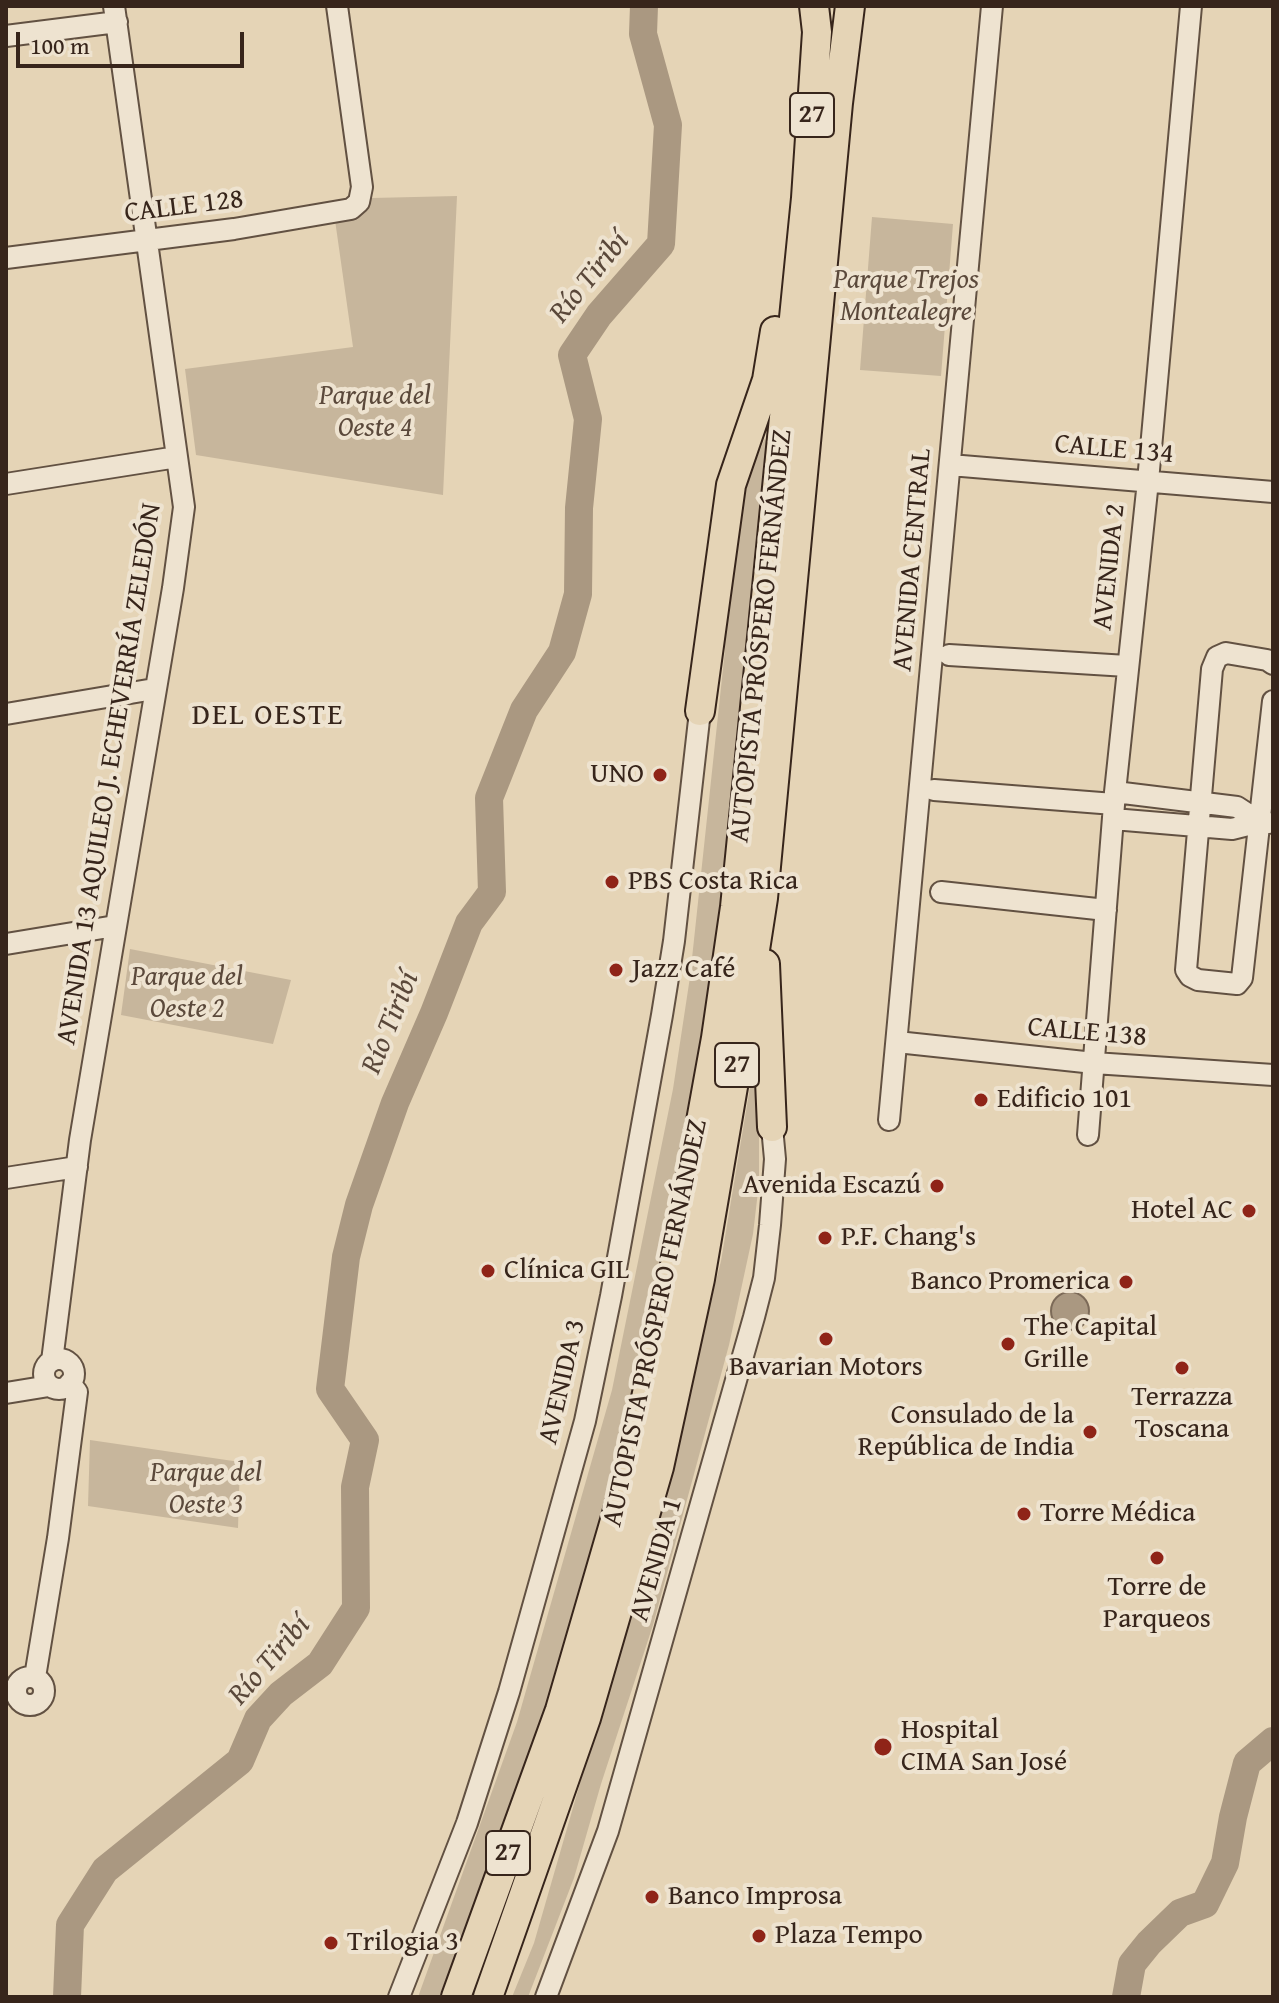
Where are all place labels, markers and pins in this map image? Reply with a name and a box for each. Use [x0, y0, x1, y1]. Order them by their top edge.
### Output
place label: UNO [590, 758, 644, 792]
marker: UNO [651, 766, 669, 784]
place label: PBS Costa Rica [628, 865, 798, 899]
marker: PBS Costa Rica [603, 873, 621, 891]
place label: Jazz Café [632, 953, 735, 987]
marker: Jazz Café [607, 961, 625, 979]
place label: Edificio 101 [997, 1083, 1132, 1117]
marker: Edificio 101 [972, 1091, 990, 1109]
place label: Avenida Escazú [743, 1169, 921, 1203]
marker: Avenida Escazú [928, 1177, 946, 1195]
place label: Hotel AC [1131, 1194, 1233, 1228]
marker: Hotel AC [1240, 1202, 1258, 1220]
place label: P.F. Chang's [841, 1221, 976, 1255]
marker: P.F. Chang's [816, 1229, 834, 1247]
place label: Clínica GIL [504, 1254, 629, 1288]
marker: Clínica GIL [479, 1262, 497, 1280]
place label: Banco Promerica [911, 1265, 1110, 1299]
marker: Banco Promerica [1117, 1273, 1135, 1291]
place label: The Capital Grille [1024, 1311, 1157, 1377]
marker: Bavarian Motors [817, 1330, 835, 1348]
marker: The Capital Grille [999, 1335, 1017, 1353]
place label: Bavarian Motors [729, 1351, 923, 1385]
marker: Terrazza Toscana [1173, 1359, 1191, 1377]
place label: Terrazza Toscana [1131, 1381, 1233, 1447]
place label: Consulado de la República de India [858, 1399, 1074, 1465]
marker: Consulado de la República de India [1081, 1423, 1099, 1441]
place label: Torre Médica [1040, 1497, 1195, 1531]
marker: Torre Médica [1015, 1505, 1033, 1523]
marker: Torre de Parqueos [1148, 1549, 1166, 1567]
place label: Torre de Parqueos [1103, 1571, 1211, 1637]
place label: Hospital CIMA San José [901, 1714, 1067, 1780]
marker: Hospital CIMA San José [872, 1736, 894, 1758]
place label: Banco Improsa [668, 1880, 842, 1914]
marker: Banco Improsa [643, 1888, 661, 1906]
place label: Plaza Tempo [775, 1919, 923, 1953]
place label: Trilogia 3 [347, 1926, 459, 1960]
marker: Plaza Tempo [750, 1927, 768, 1945]
marker: Trilogia 3 [322, 1934, 340, 1952]

